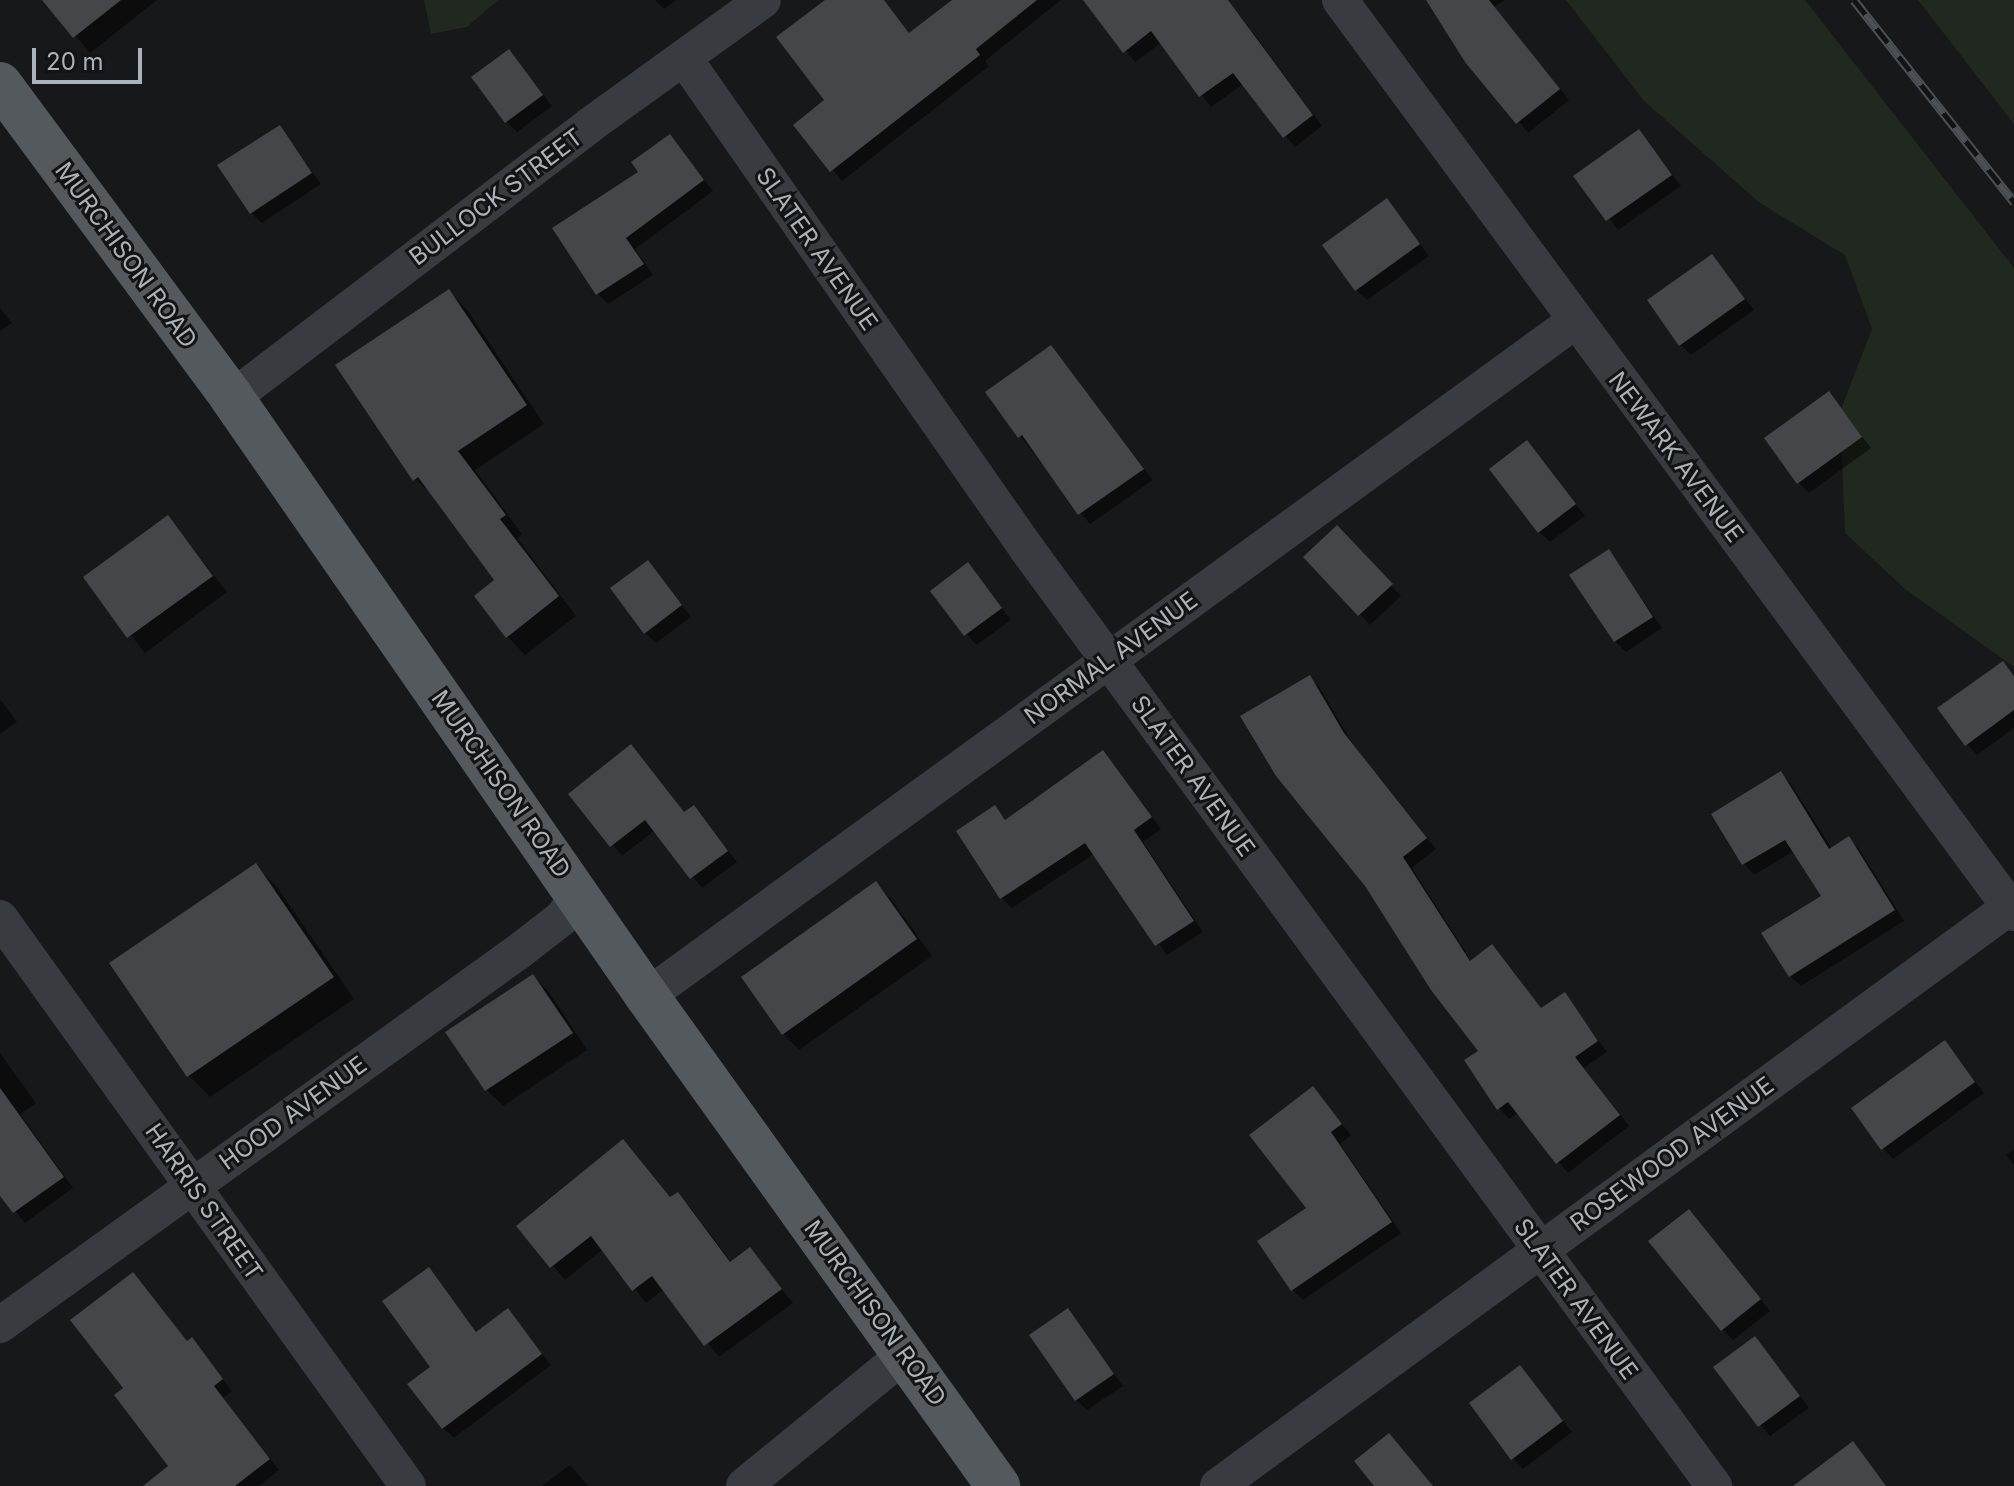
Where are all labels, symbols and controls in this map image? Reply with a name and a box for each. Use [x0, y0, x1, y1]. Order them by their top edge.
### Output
scale bar [36, 32, 146, 82]
text: 20 m [46, 47, 104, 76]
street label: BULLOCK STREET [404, 122, 588, 272]
street label: MURCHISON ROAD [49, 157, 203, 353]
street label: SLATER AVENUE [750, 162, 884, 336]
street label: NEWARK AVENUE [1603, 366, 1749, 548]
street label: NORMAL AVENUE [1019, 586, 1203, 730]
street label: MURCHISON ROAD [425, 685, 577, 883]
street label: SLATER AVENUE [1125, 690, 1261, 862]
street label: HOOD AVENUE [214, 1050, 372, 1176]
street label: ROSEWOOD AVENUE [1565, 1071, 1779, 1237]
street label: HARRIS STREET [139, 1118, 269, 1286]
street label: SLATER AVENUE [1508, 1213, 1644, 1385]
street label: MURCHISON ROAD [798, 1215, 952, 1411]

